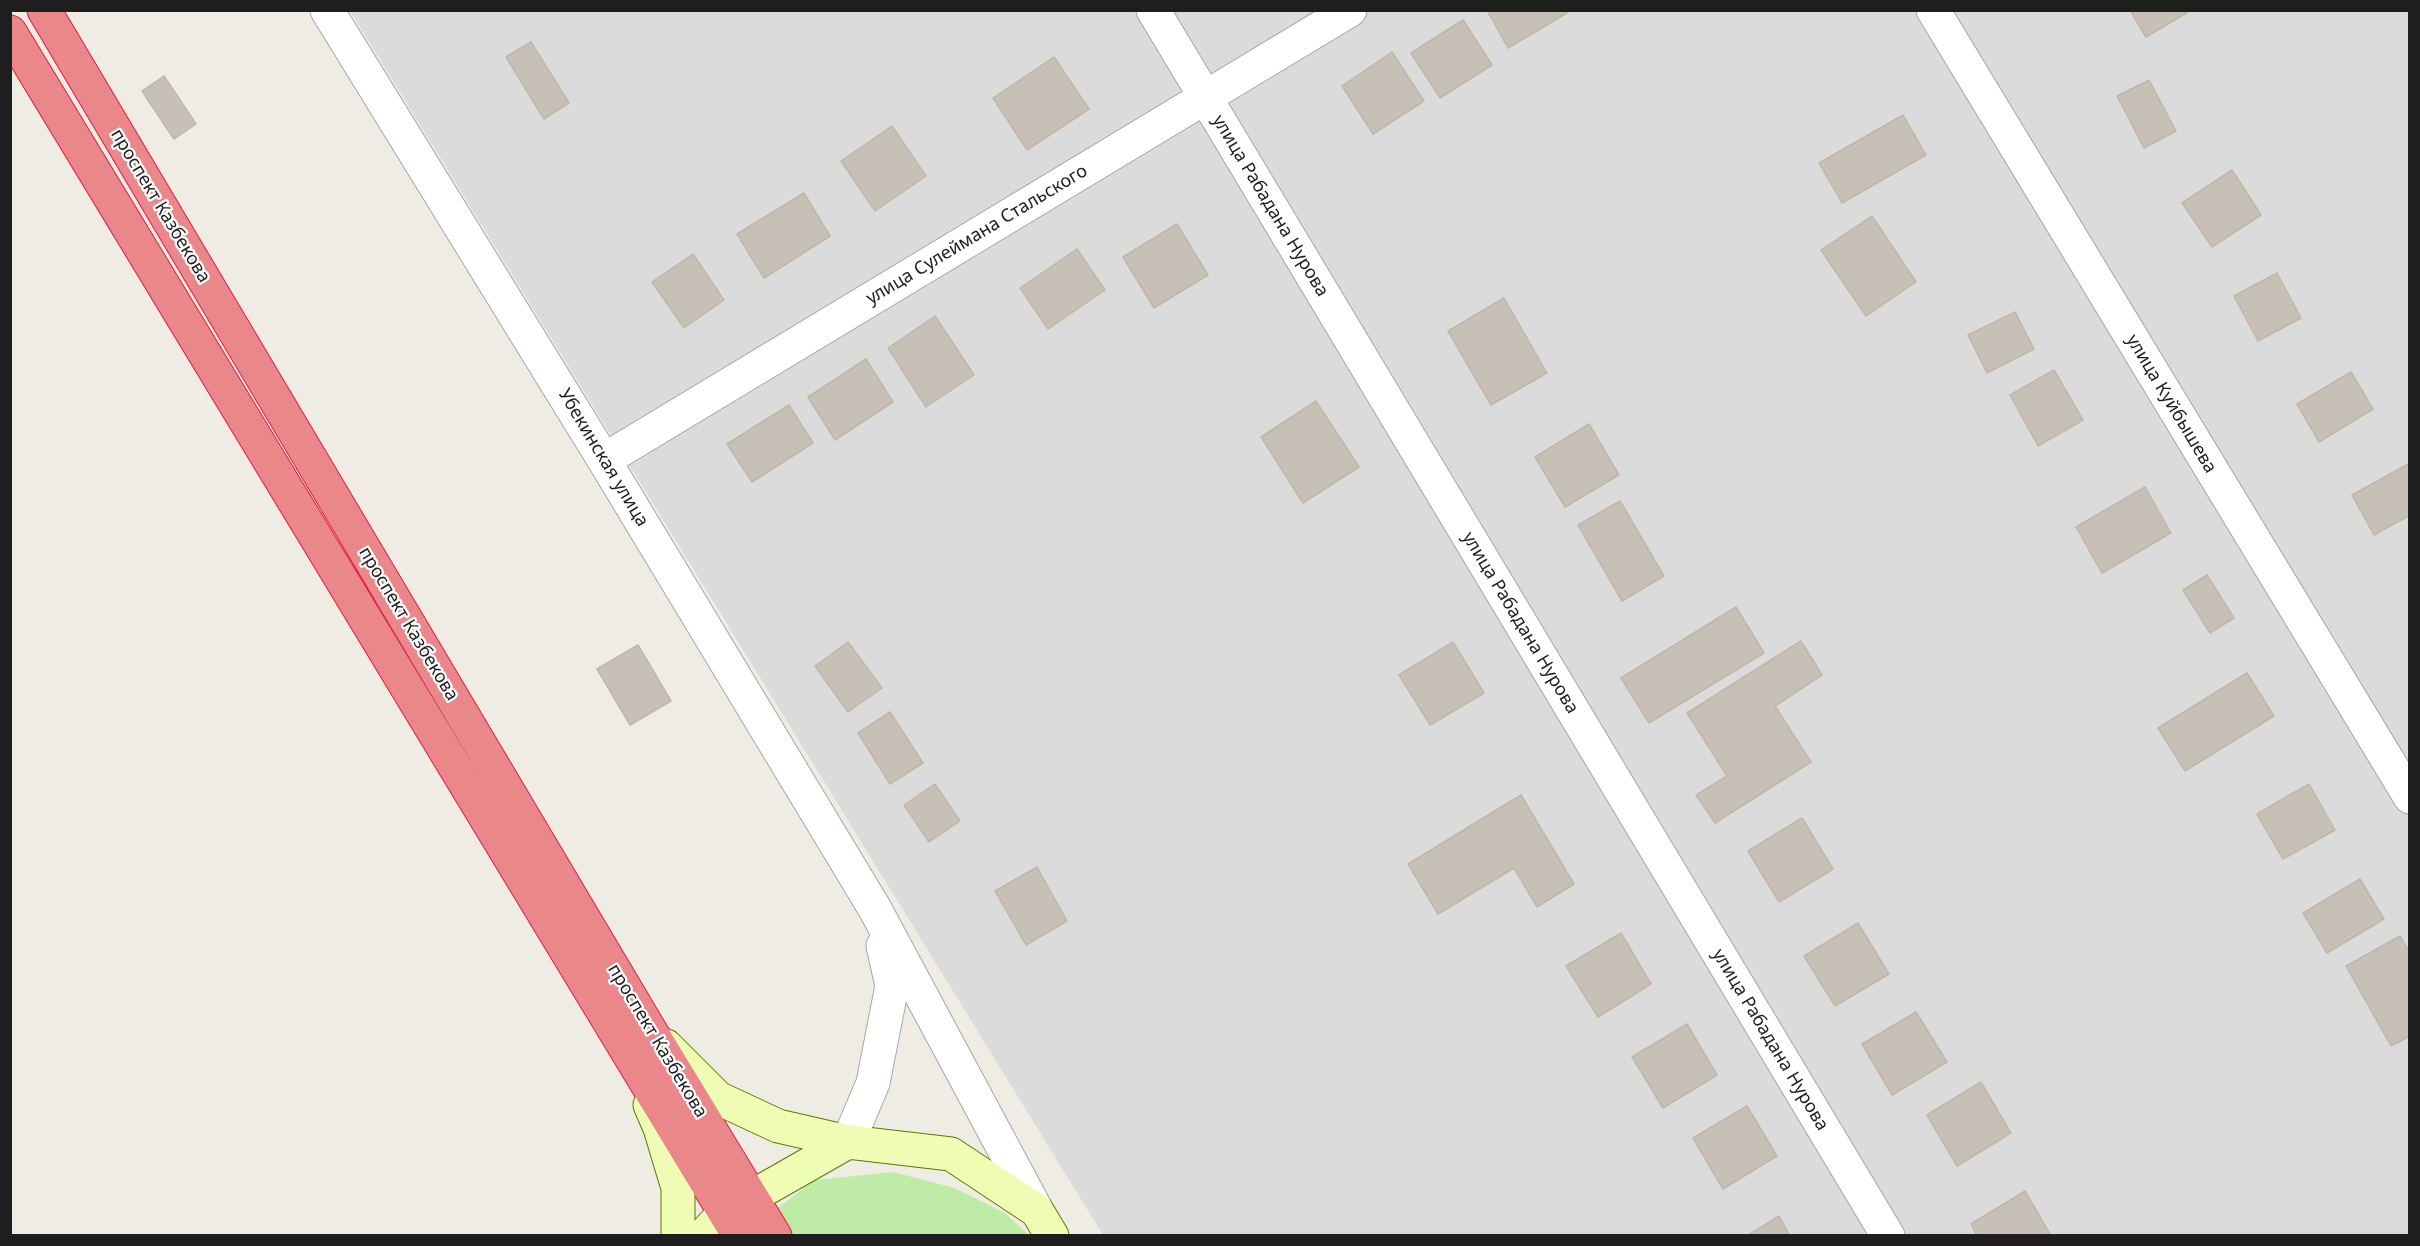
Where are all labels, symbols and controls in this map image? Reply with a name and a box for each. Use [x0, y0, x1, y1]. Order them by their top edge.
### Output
street label: улица Рабадана Нурова [1207, 111, 1333, 301]
street label: проспект Казбекова [106, 125, 214, 287]
street label: улица Сулеймана Стальского [863, 160, 1091, 310]
street label: улица Куйбышева [2121, 331, 2221, 477]
street label: Убекинская улица [553, 385, 653, 531]
street label: улица Рабадана Нурова [1457, 528, 1583, 718]
street label: проспект Казбекова [354, 543, 462, 705]
street label: улица Рабадана Нурова [1707, 945, 1833, 1135]
street label: проспект Казбекова [603, 960, 711, 1122]

